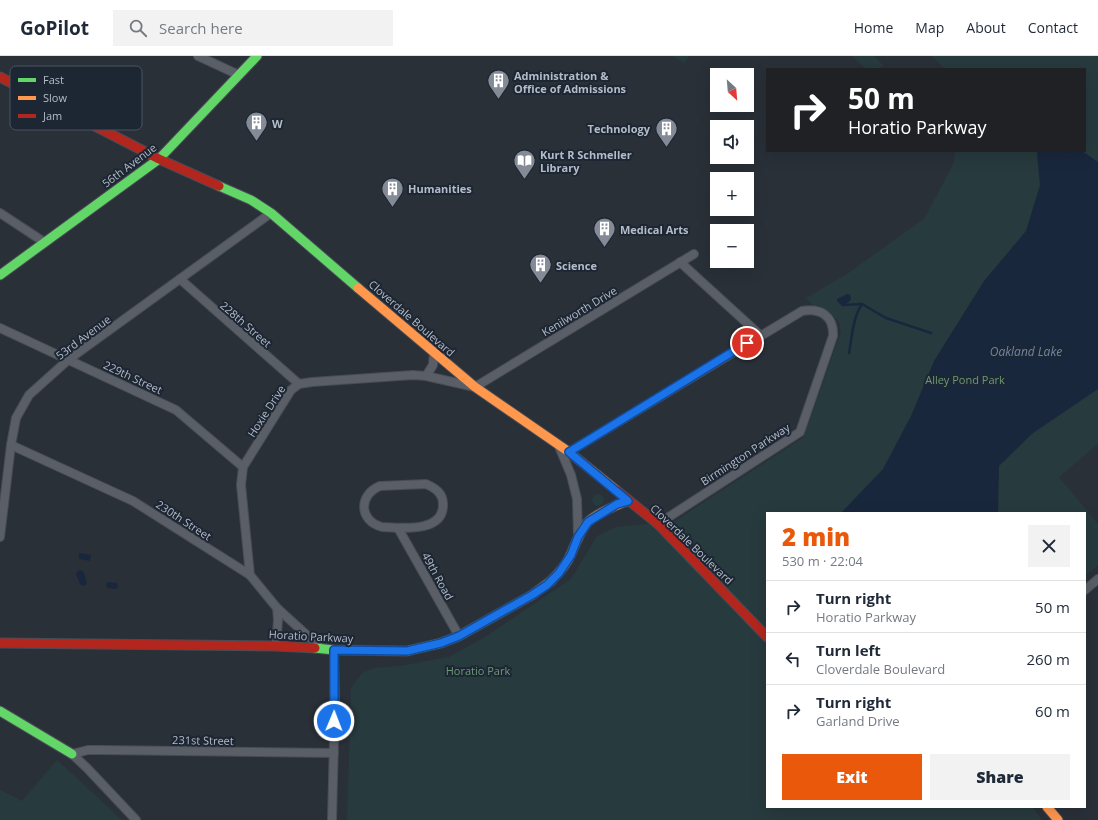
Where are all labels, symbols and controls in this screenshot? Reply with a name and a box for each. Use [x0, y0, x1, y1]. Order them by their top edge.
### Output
search box [113, 10, 393, 46]
text: GoPilot [20, 15, 89, 41]
icon: search [127, 17, 149, 39]
text: Search here [159, 18, 243, 38]
text: Home [854, 18, 893, 37]
text: Map [915, 18, 944, 37]
text: About [966, 18, 1006, 37]
text: Contact [1028, 18, 1078, 37]
legend [10, 66, 142, 130]
building icon: Administration & Office of Admissions [485, 68, 511, 101]
place label: Administration & Office of Admissions [514, 68, 627, 96]
north arrow [710, 68, 754, 112]
map controls [710, 68, 754, 268]
text: Fast [43, 72, 64, 87]
text: 50 m [848, 79, 915, 117]
icon: right [782, 84, 834, 136]
text: Slow [43, 90, 67, 105]
text: Jam [42, 108, 62, 123]
building icon: W [243, 110, 269, 143]
building icon: Technology [653, 115, 679, 148]
text: Horatio Parkway [848, 115, 987, 139]
place label: W [272, 116, 283, 131]
button: sound [710, 120, 754, 164]
place label: Technology [588, 121, 651, 136]
street label: 56th Avenue [99, 140, 159, 190]
library icon: Kurt R Schmeller Library [512, 147, 538, 180]
place label: Kurt R Schmeller Library [540, 147, 632, 175]
button: + [710, 172, 754, 216]
building icon: Humanities [380, 175, 406, 208]
place label: Humanities [408, 181, 472, 196]
building icon: Medical Arts [591, 216, 617, 249]
place label: Medical Arts [620, 222, 689, 237]
button: − [710, 224, 754, 268]
building icon: Science [527, 252, 553, 285]
place label: Science [556, 258, 597, 273]
street label: Cloverdale Boulevard [366, 276, 458, 360]
street label: Kenilworth Drive [539, 283, 619, 339]
street label: 228th Street [217, 298, 275, 350]
street label: 53rd Avenue [53, 311, 113, 363]
pin [730, 326, 764, 360]
icon: arrive [736, 332, 758, 354]
water label: Oakland Lake [990, 343, 1062, 360]
street label: 229th Street [101, 357, 165, 397]
park label: Alley Pond Park [925, 372, 1005, 387]
street label: Hoxie Drive [244, 382, 288, 440]
street label: Birmington Parkway [698, 419, 793, 488]
street label: 230th Street [153, 497, 215, 544]
street label: Cloverdale Boulevard [647, 501, 737, 587]
text: 2 min [782, 520, 850, 553]
button: close [1028, 525, 1070, 567]
street label: 49th Road [419, 549, 457, 603]
text: 530 m · 22:04 [782, 552, 863, 570]
text: Turn right [816, 588, 891, 608]
icon: right [782, 596, 804, 618]
text: 50 m [1035, 597, 1070, 617]
text: Horatio Parkway [816, 608, 916, 626]
street label: Horatio Parkway [268, 626, 354, 646]
text: Turn left [816, 640, 881, 660]
icon: left [782, 648, 804, 670]
text: 260 m [1026, 649, 1070, 669]
text: Cloverdale Boulevard [816, 660, 945, 678]
park label: Horatio Park [446, 663, 510, 678]
text: Turn right [816, 692, 891, 712]
position arrow [313, 700, 355, 742]
icon: right [782, 700, 804, 722]
text: 60 m [1035, 701, 1070, 721]
text: Garland Drive [816, 712, 900, 730]
street label: 231st Street [172, 732, 234, 748]
button: Exit [782, 754, 922, 800]
button: Share [930, 754, 1070, 800]

